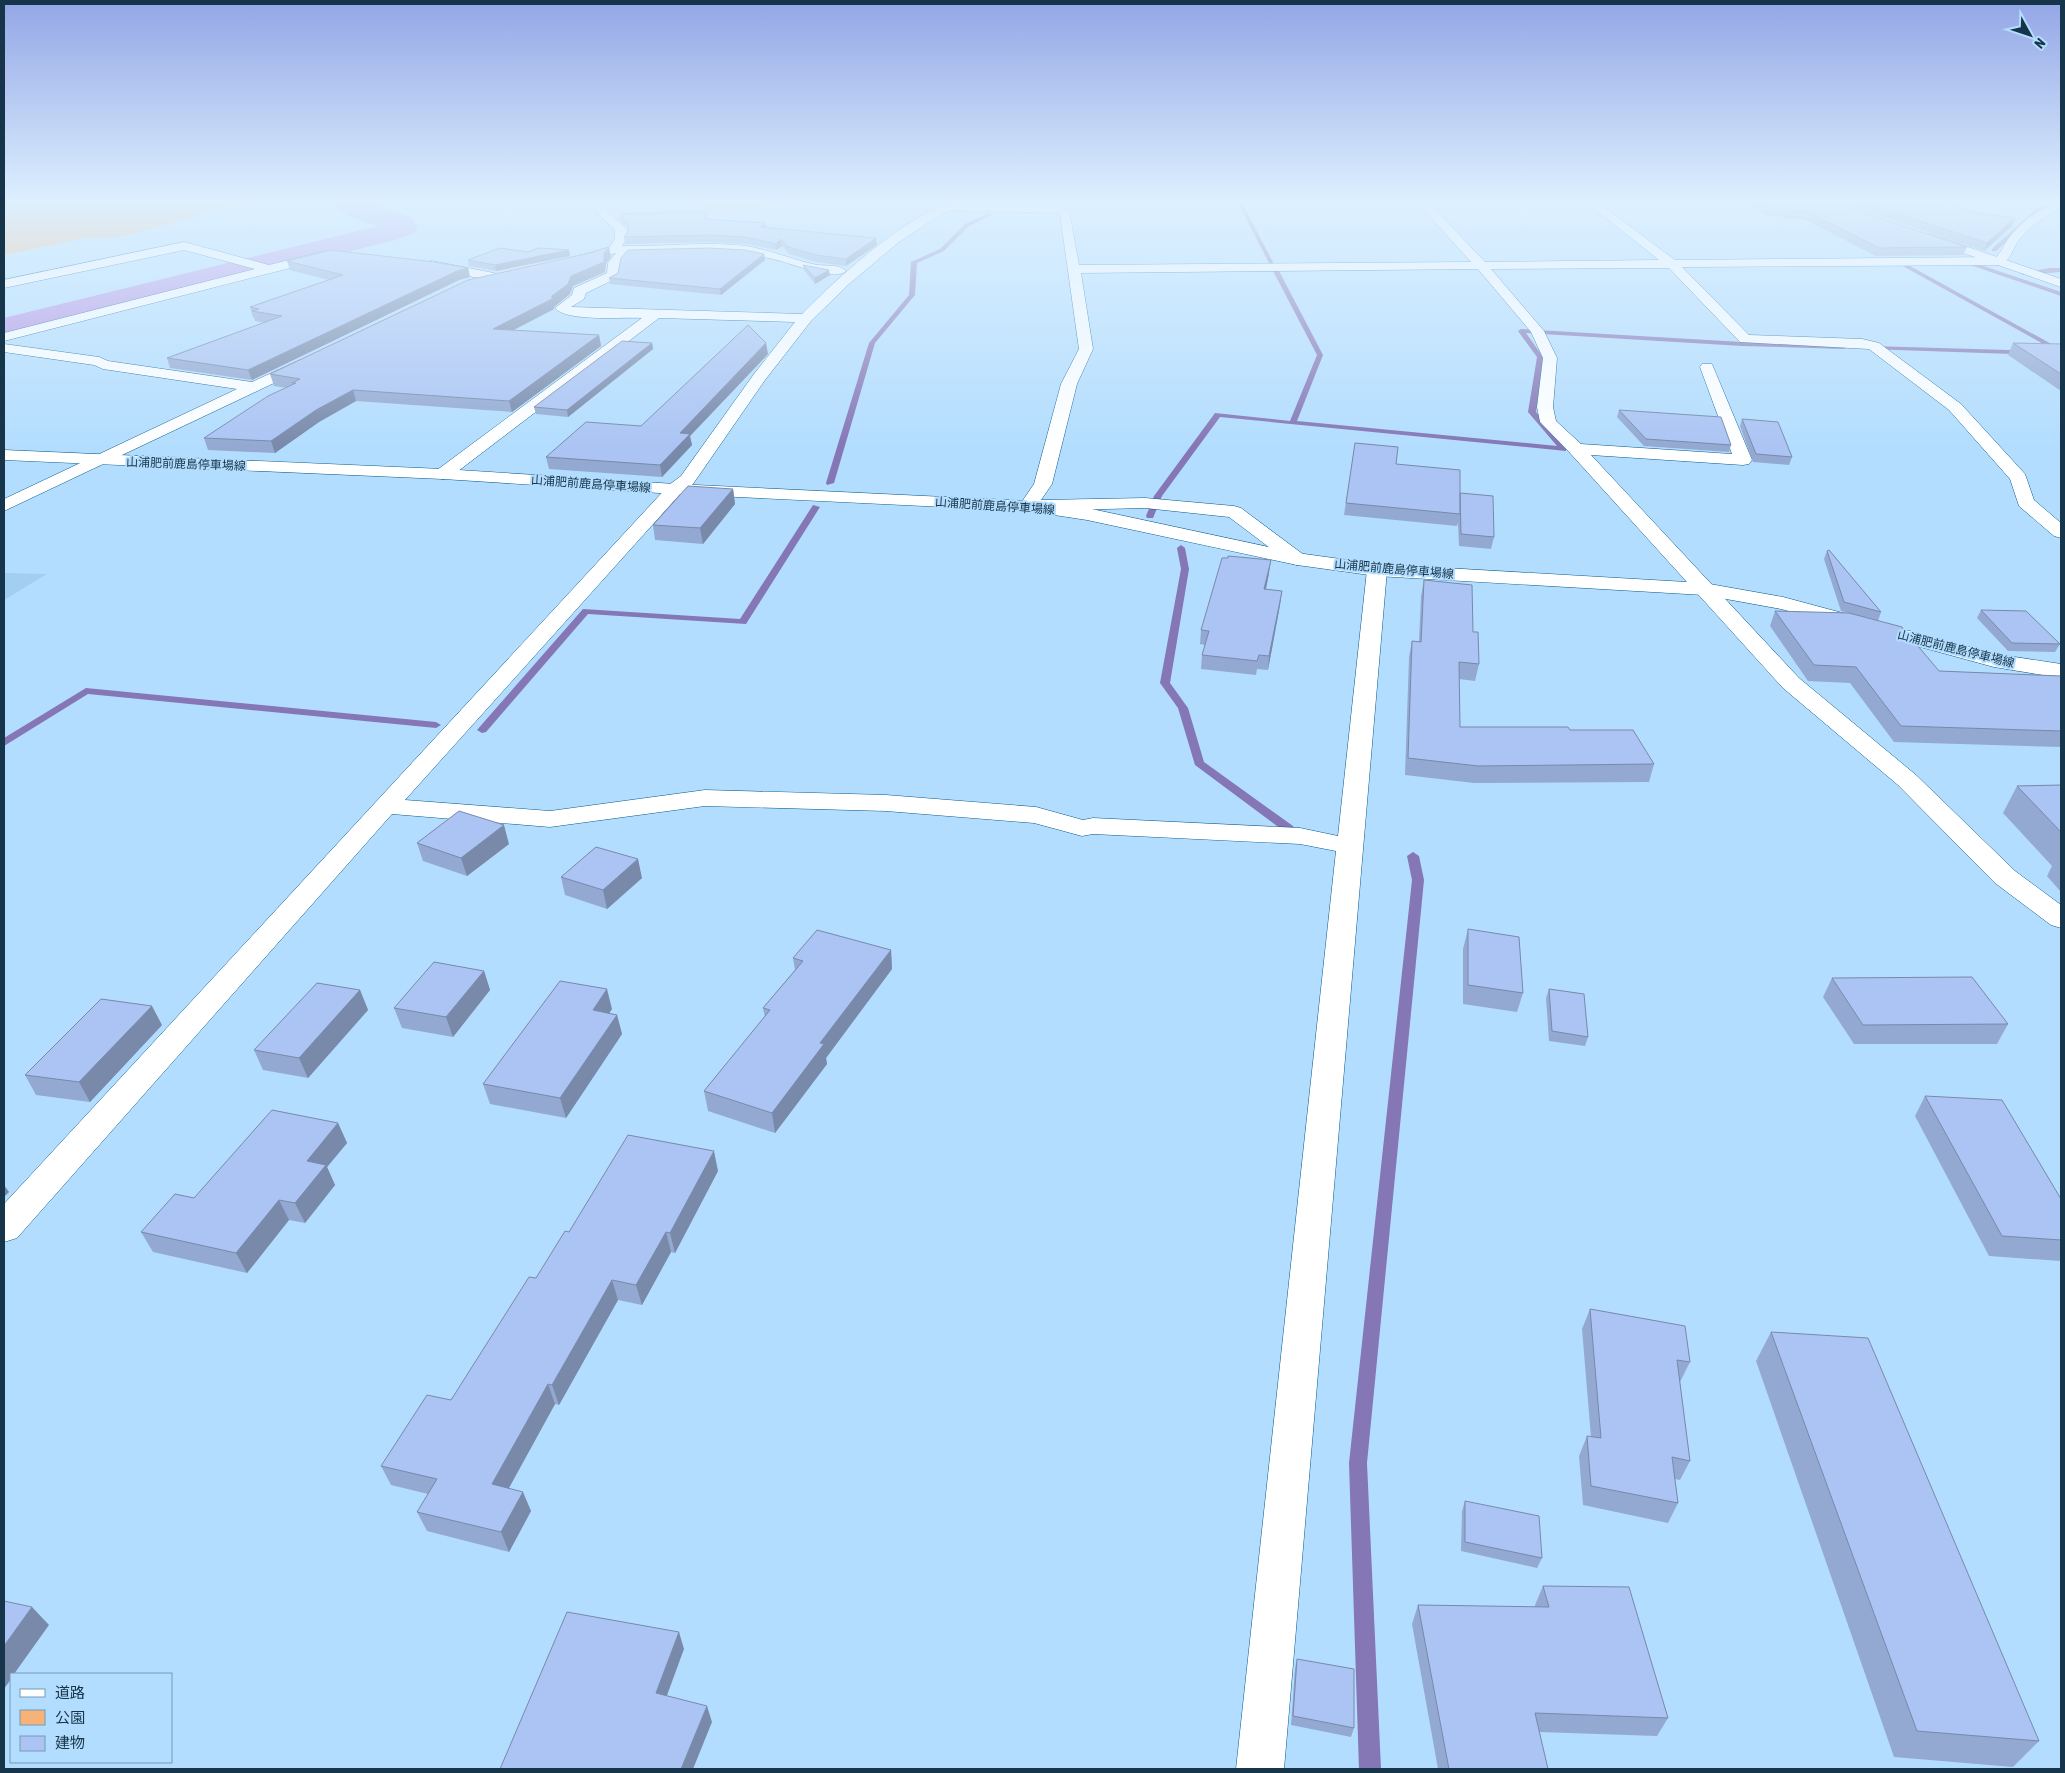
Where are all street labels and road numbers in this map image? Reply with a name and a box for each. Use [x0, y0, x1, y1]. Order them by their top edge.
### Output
street label: 山浦肥前鹿島停車場線 [126, 455, 246, 473]
street label: 山浦肥前鹿島停車場線 [531, 473, 651, 495]
street label: 山浦肥前鹿島停車場線 [935, 495, 1055, 517]
street label: 山浦肥前鹿島停車場線 [1334, 557, 1454, 581]
street label: 山浦肥前鹿島停車場線 [1896, 628, 2016, 670]

